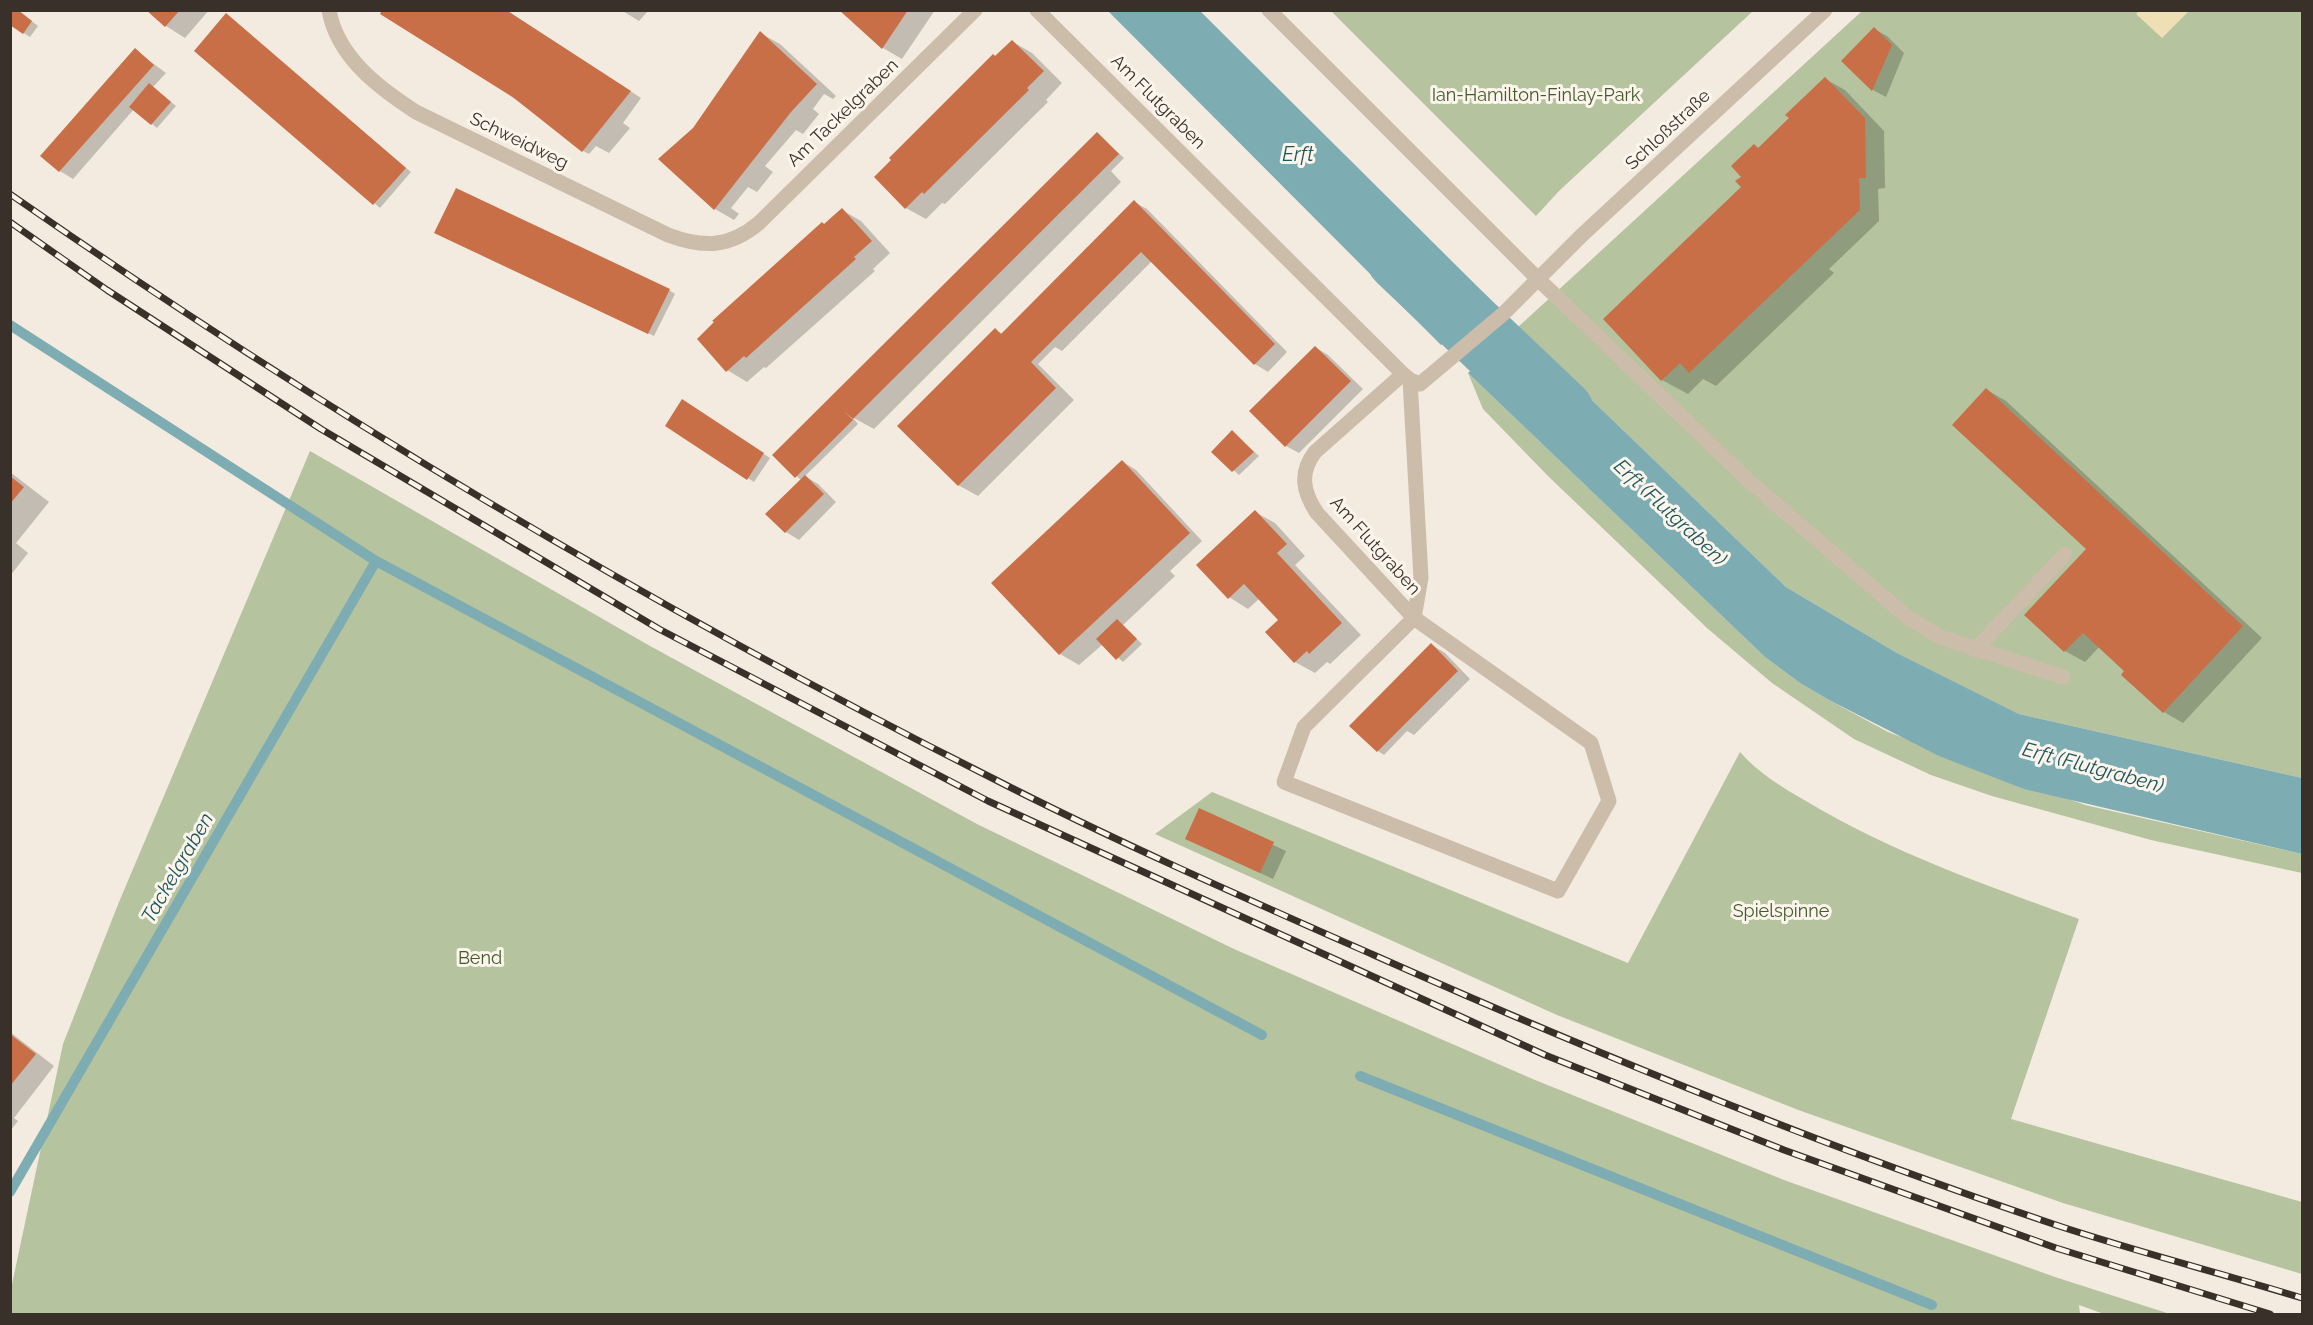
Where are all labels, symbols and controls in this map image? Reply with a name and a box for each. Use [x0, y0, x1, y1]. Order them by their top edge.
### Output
street label: Am Flutgraben [1106, 50, 1210, 154]
street label: Am Tackelgraben [783, 55, 903, 171]
park label: Ian-Hamilton-Finlay-Park [1432, 85, 1640, 107]
street label: Schloßstraße [1621, 85, 1715, 175]
street label: Schweidweg [466, 108, 572, 174]
water label: Erft [1282, 143, 1314, 167]
water label: Erft (Flutgraben) [1609, 455, 1731, 571]
street label: Am Flutgraben [1325, 492, 1425, 600]
water label: Erft (Flutgraben) [2020, 738, 2166, 798]
water label: Tackelgraben [137, 809, 219, 927]
park label: Spielspinne [1733, 901, 1829, 923]
park label: Bend [458, 948, 502, 970]

